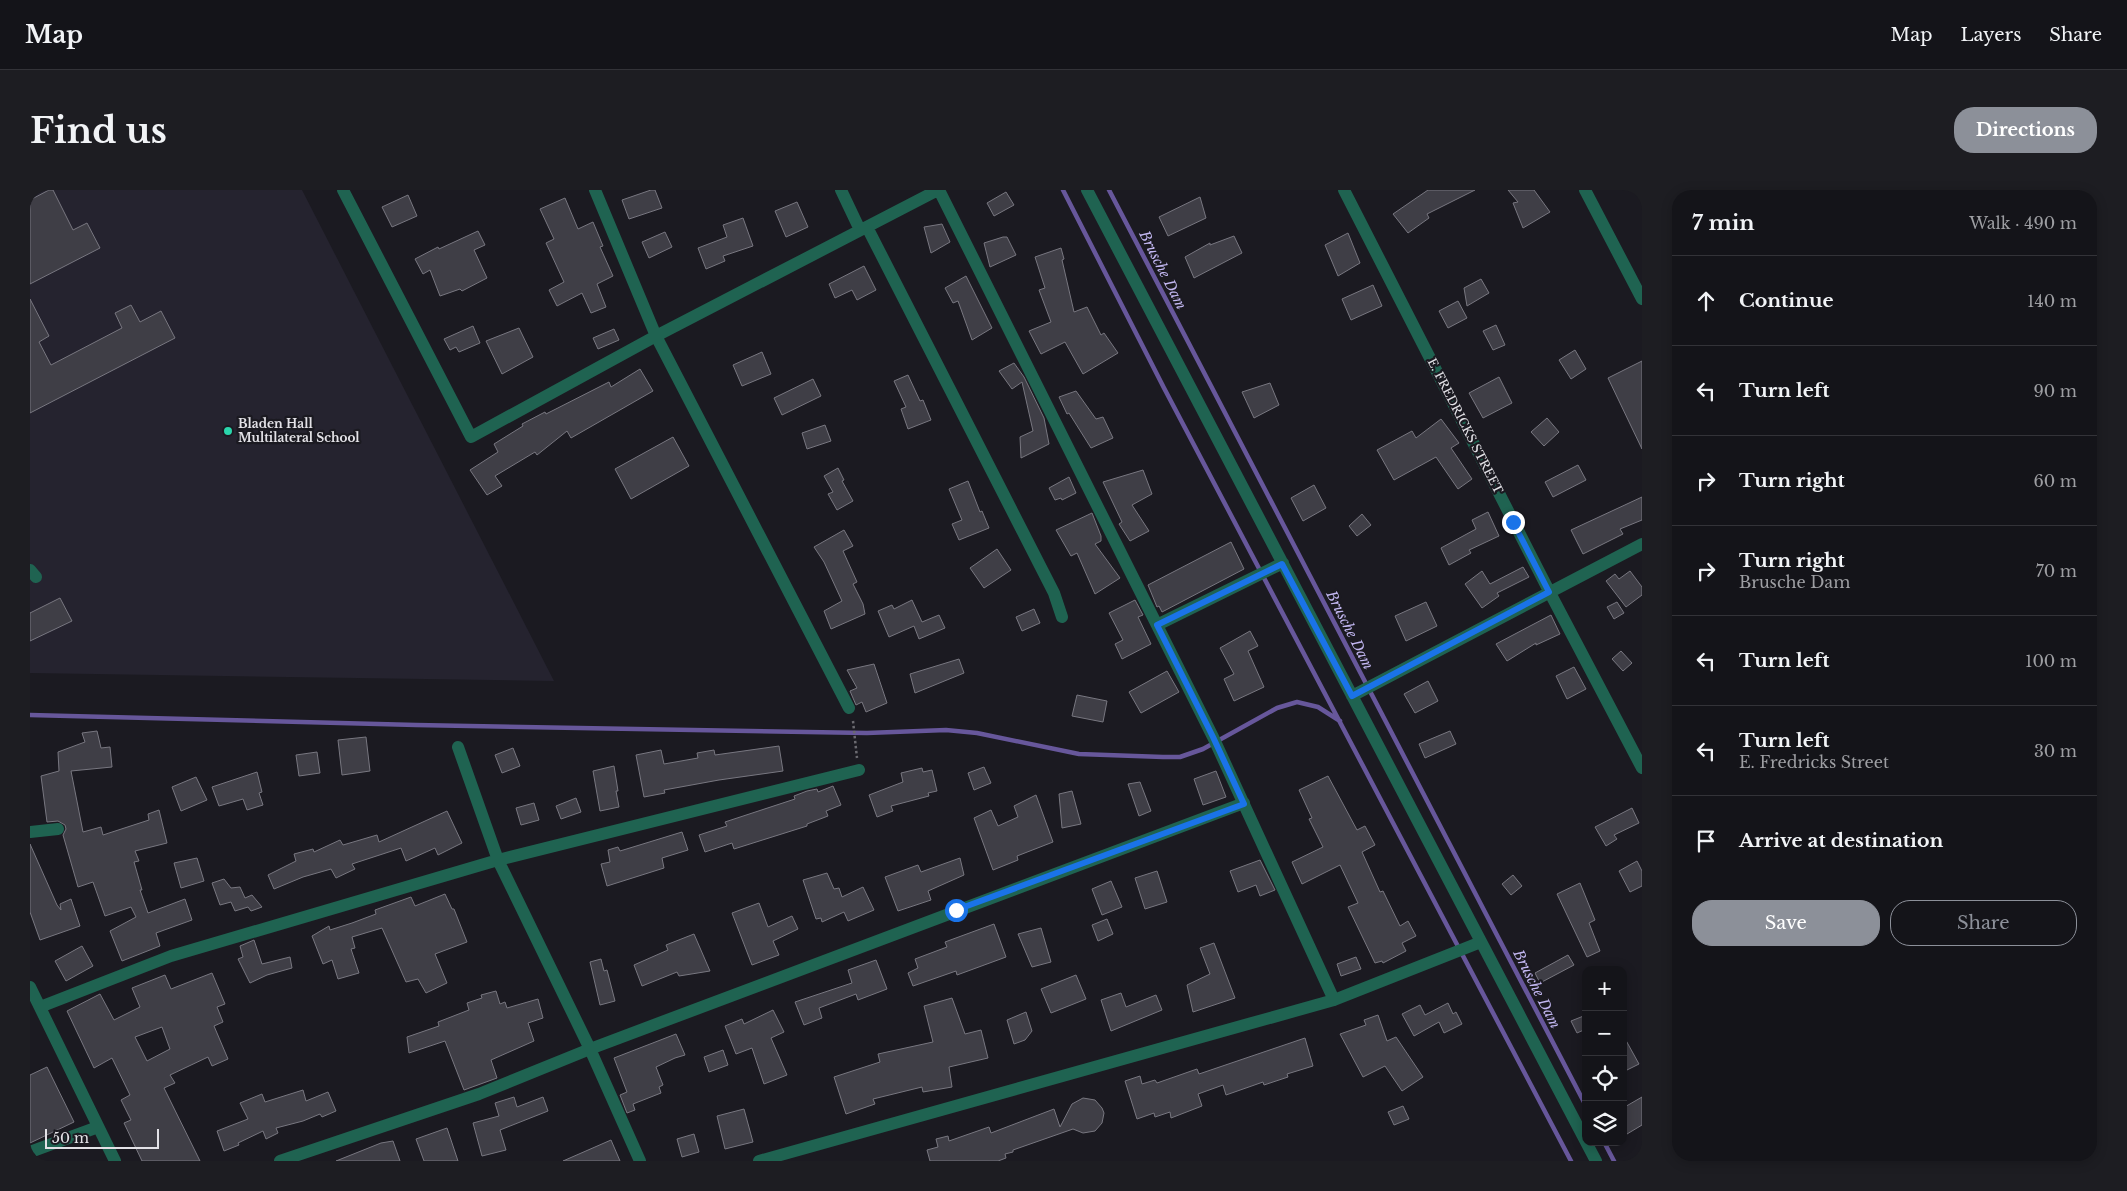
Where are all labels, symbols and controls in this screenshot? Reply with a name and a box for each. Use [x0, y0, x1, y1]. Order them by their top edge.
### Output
text: Map [25, 20, 83, 49]
text: Map [1891, 24, 1932, 46]
text: Layers [1960, 24, 2021, 46]
text: Share [2049, 24, 2102, 46]
button: Directions [1954, 107, 2097, 153]
text: Find us [30, 109, 167, 152]
text: 7 min [1692, 210, 1755, 236]
text: Walk · 490 m [1969, 213, 2077, 233]
water label: Brusche Dam [1135, 227, 1191, 313]
icon: ahead [1692, 287, 1720, 315]
text: Continue [1739, 289, 1834, 312]
text: 140 m [2027, 291, 2077, 311]
street label: E. FREDRICKS STREET [1425, 355, 1506, 496]
icon: left [1692, 377, 1720, 405]
text: Turn left [1739, 379, 1830, 402]
text: 90 m [2034, 381, 2077, 401]
place label: Bladen Hall Multilateral School [238, 416, 360, 445]
marker: Bladen Hall Multilateral School [222, 425, 234, 437]
icon: right [1692, 467, 1720, 495]
text: Turn right [1739, 469, 1845, 492]
text: 60 m [2034, 471, 2077, 491]
route end [1502, 511, 1525, 534]
text: Turn right [1739, 549, 1845, 572]
icon: right [1692, 557, 1720, 585]
text: 70 m [2036, 561, 2077, 581]
text: Brusche Dam [1739, 572, 1850, 592]
water label: Brusche Dam [1322, 587, 1378, 673]
icon: left [1692, 647, 1720, 675]
text: Turn left [1739, 649, 1830, 672]
text: 100 m [2025, 651, 2077, 671]
text: Turn left [1739, 729, 1830, 752]
icon: left [1692, 737, 1720, 765]
text: 30 m [2034, 741, 2077, 761]
text: E. Fredricks Street [1739, 752, 1889, 772]
icon: arrive [1692, 827, 1720, 855]
text: Arrive at destination [1739, 829, 1943, 852]
route start [945, 899, 968, 922]
button: Save [1692, 900, 1880, 946]
button: Share [1890, 900, 2077, 946]
water label: Brusche Dam [1509, 946, 1565, 1032]
map controls [1582, 966, 1627, 1146]
button: + [1582, 966, 1627, 1011]
button: − [1582, 1011, 1627, 1056]
button: locate [1582, 1056, 1627, 1101]
button: layers [1582, 1101, 1627, 1146]
scale bar [45, 1126, 159, 1149]
text: 50 m [52, 1129, 89, 1147]

